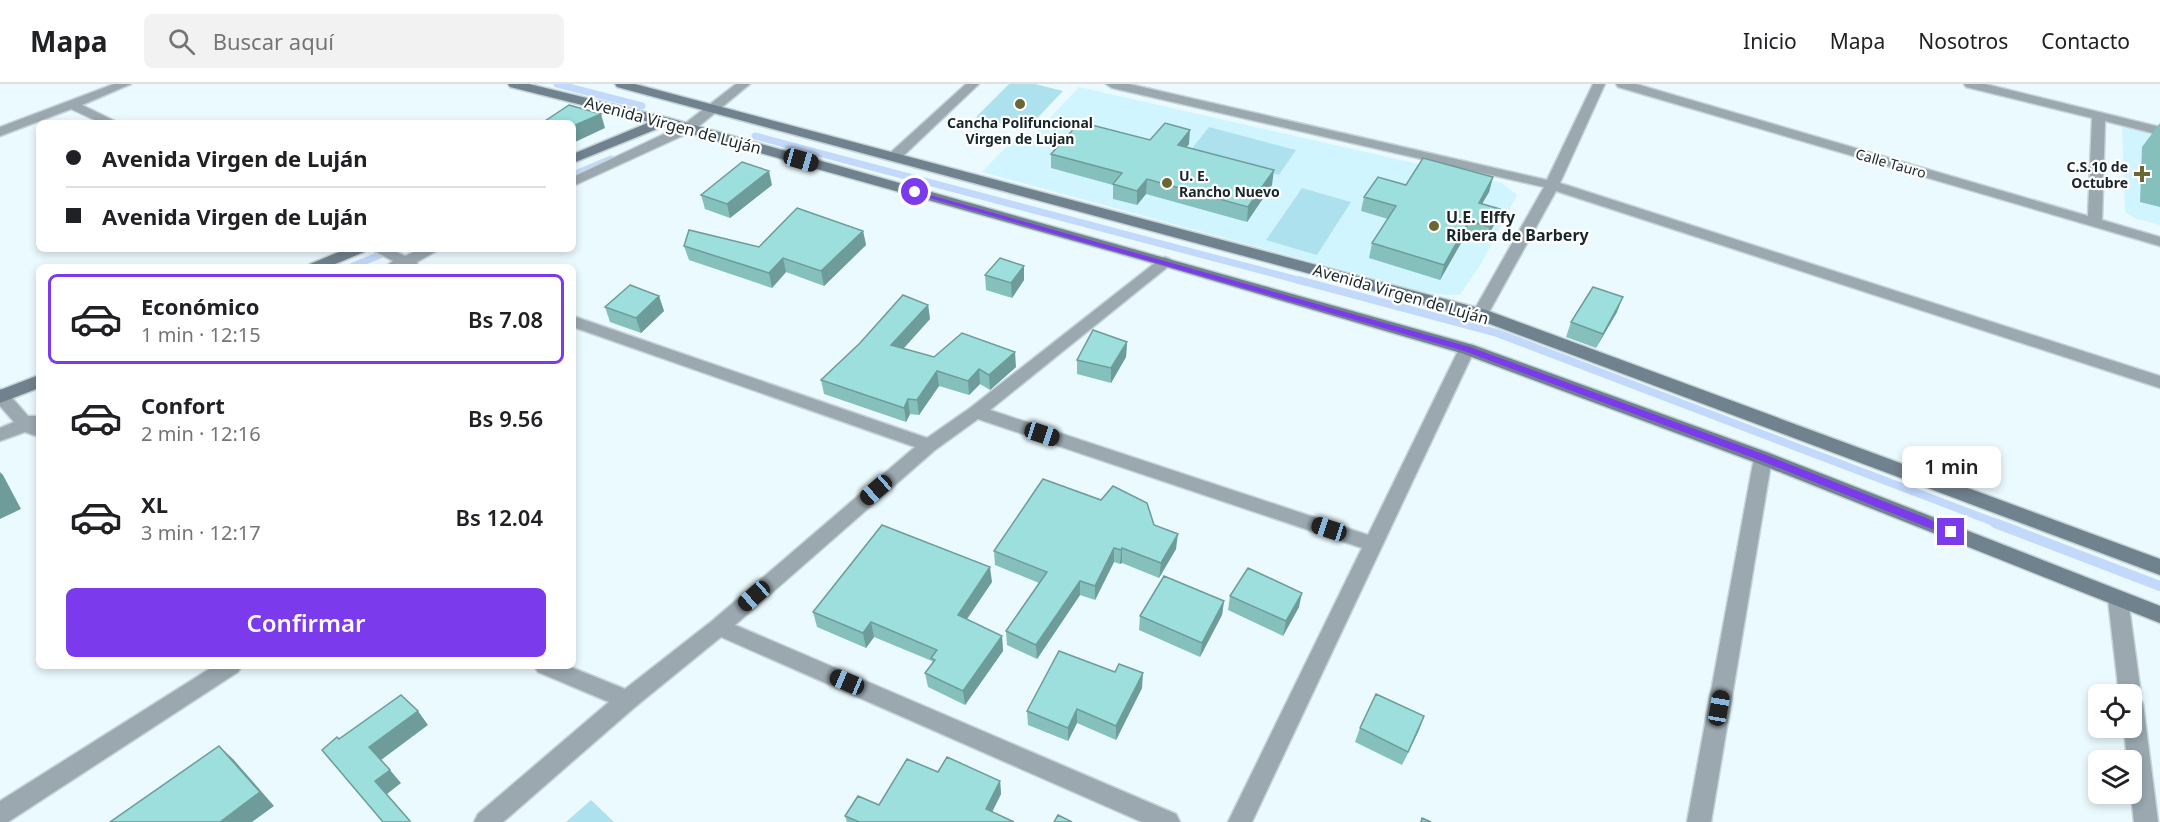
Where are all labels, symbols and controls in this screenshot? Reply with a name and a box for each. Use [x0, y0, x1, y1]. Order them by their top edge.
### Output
search box [144, 14, 564, 68]
text: Mapa [30, 22, 108, 60]
icon: search [165, 25, 198, 58]
text: Buscar aquí [213, 26, 334, 56]
text: Inicio [1743, 27, 1797, 55]
text: Mapa [1830, 27, 1885, 55]
text: Nosotros [1918, 27, 2008, 55]
text: Contacto [2041, 27, 2130, 55]
street label: Avenida Virgen de Luján [582, 91, 764, 159]
marker: Cancha Polifuncional Virgen de Lujan [1013, 97, 1027, 111]
place label: Cancha Polifuncional Virgen de Lujan [947, 113, 1093, 148]
text: Avenida Virgen de Luján [102, 143, 368, 173]
street label: Calle Tauro [1853, 144, 1929, 182]
car [781, 146, 821, 174]
place label: C.S.10 de Octubre [2067, 157, 2128, 192]
marker: C.S.10 de Octubre [2133, 165, 2151, 183]
place label: U. E. Rancho Nuevo [1179, 166, 1280, 201]
marker: U. E. Rancho Nuevo [1160, 176, 1174, 190]
route start [901, 178, 928, 205]
text: Avenida Virgen de Luján [102, 201, 368, 231]
place label: U.E. Elffy Ribera de Barbery [1446, 206, 1590, 246]
marker: U.E. Elffy Ribera de Barbery [1427, 219, 1441, 233]
street label: Avenida Virgen de Luján [1311, 258, 1491, 330]
text: Económico [141, 291, 260, 321]
icon: car [69, 292, 123, 346]
text: Bs 7.08 [468, 304, 543, 334]
text: 1 min · 12:15 [141, 321, 261, 348]
text: Confort [141, 390, 225, 420]
icon: car [69, 391, 123, 445]
text: Bs 9.56 [468, 403, 543, 433]
text: 2 min · 12:16 [141, 420, 261, 447]
car [1022, 420, 1062, 448]
callout: 1 min [1902, 445, 2000, 487]
text: 1 min [1924, 453, 1979, 480]
car [857, 471, 895, 509]
text: XL [141, 489, 168, 519]
icon: car [69, 490, 123, 544]
text: Bs 12.04 [456, 502, 543, 532]
car [1309, 515, 1349, 543]
route end [1937, 518, 1964, 545]
text: 3 min · 12:17 [141, 519, 261, 546]
car [735, 577, 773, 615]
button: Confirmar [66, 588, 546, 657]
car [827, 667, 867, 697]
map controls [2088, 684, 2142, 804]
button: locate [2088, 684, 2142, 738]
car [1707, 689, 1731, 727]
button: layers [2088, 750, 2142, 804]

